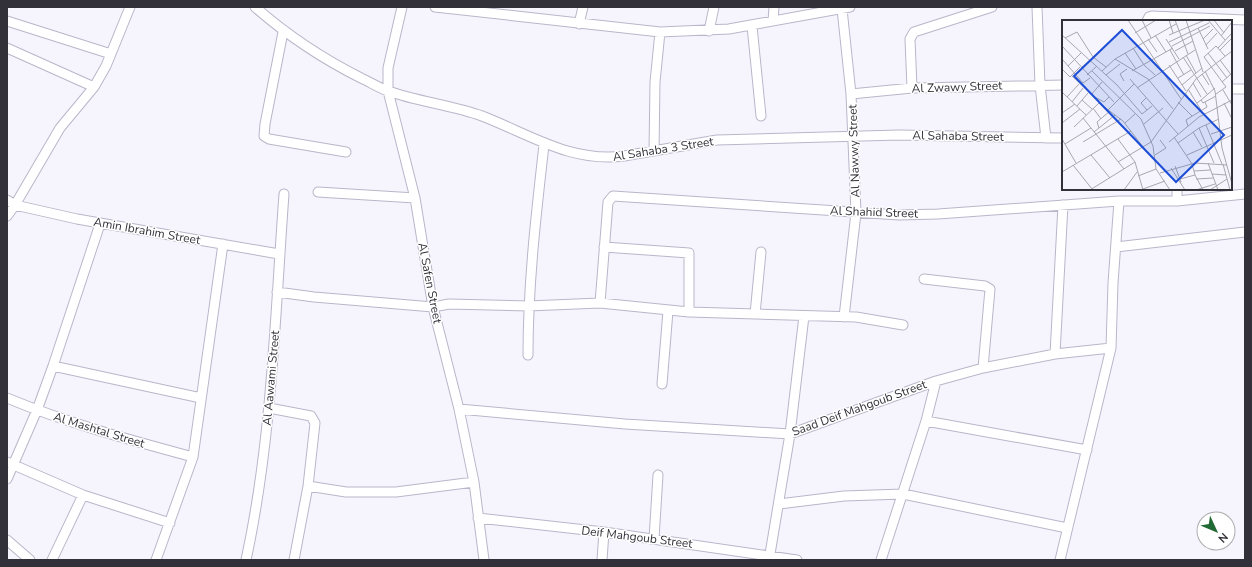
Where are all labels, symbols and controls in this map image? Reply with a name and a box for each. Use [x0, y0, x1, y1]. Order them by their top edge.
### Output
inset map [1062, 20, 1232, 190]
street label: Al Zwawy Street [911, 77, 1003, 97]
street label: Al Nawwy Street [844, 103, 864, 198]
street label: Al Sahaba Street [912, 127, 1005, 145]
street label: Al Sahaba 3 Street [611, 133, 715, 165]
street label: Al Shahid Street [830, 202, 919, 222]
street label: Amin Ibrahim Street [92, 214, 202, 248]
street label: Al Safen Street [414, 241, 446, 326]
street label: Al Aawami Street [259, 329, 283, 426]
street label: Saad Deif Mahgoub Street [790, 376, 929, 440]
street label: Al Mashtal Street [51, 409, 147, 452]
north arrow [1196, 511, 1236, 551]
street label: Deif Mahgoub Street [581, 522, 694, 552]
text: N [1215, 529, 1231, 546]

